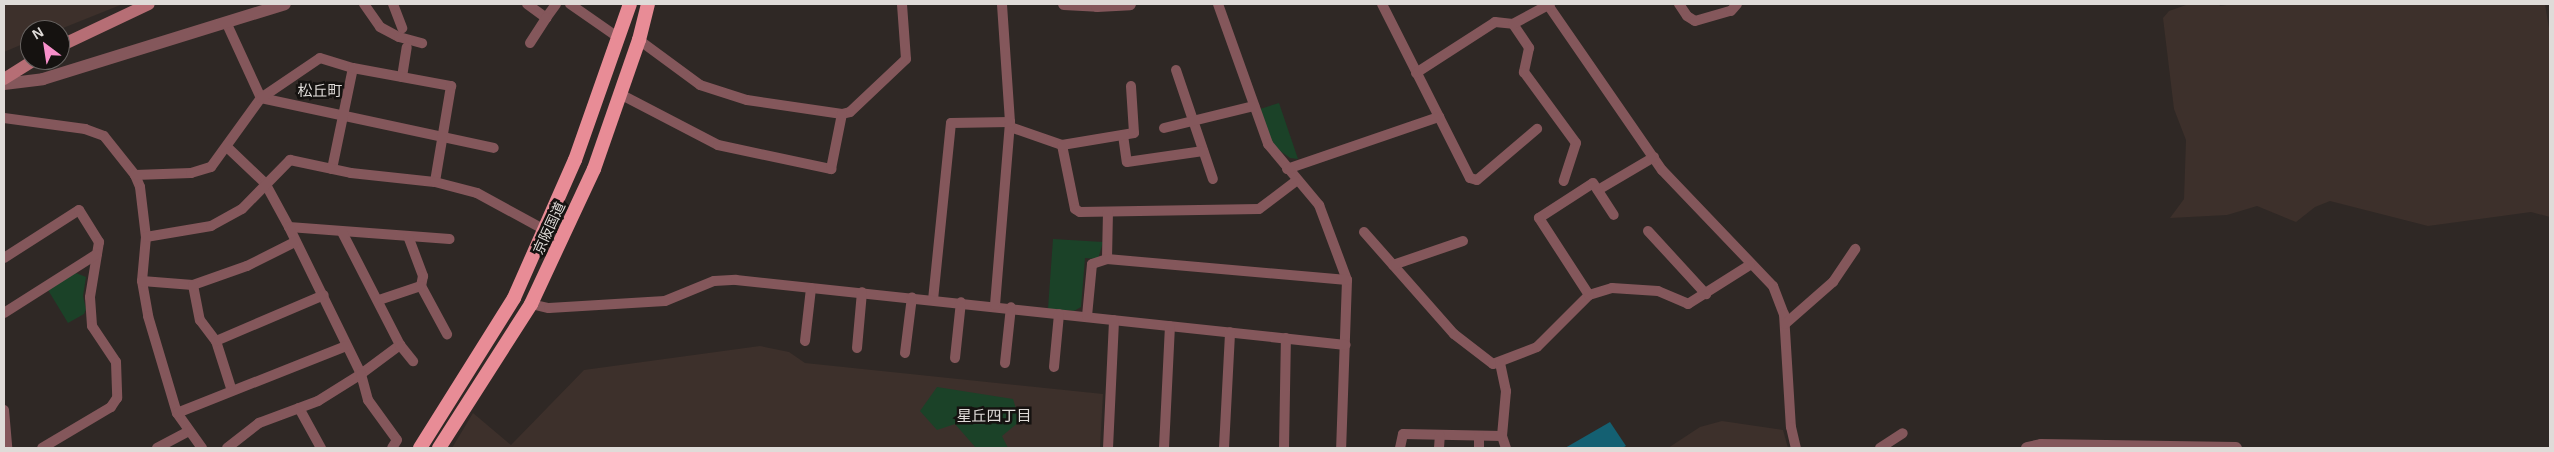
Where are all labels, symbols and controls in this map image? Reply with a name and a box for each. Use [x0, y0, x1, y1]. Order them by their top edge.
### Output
north arrow [20, 20, 70, 70]
text: N [29, 24, 46, 42]
district label: 松丘町 [298, 82, 342, 100]
street label: 京阪国道 [530, 199, 568, 257]
district label: 星丘四丁目 [957, 407, 1031, 425]

